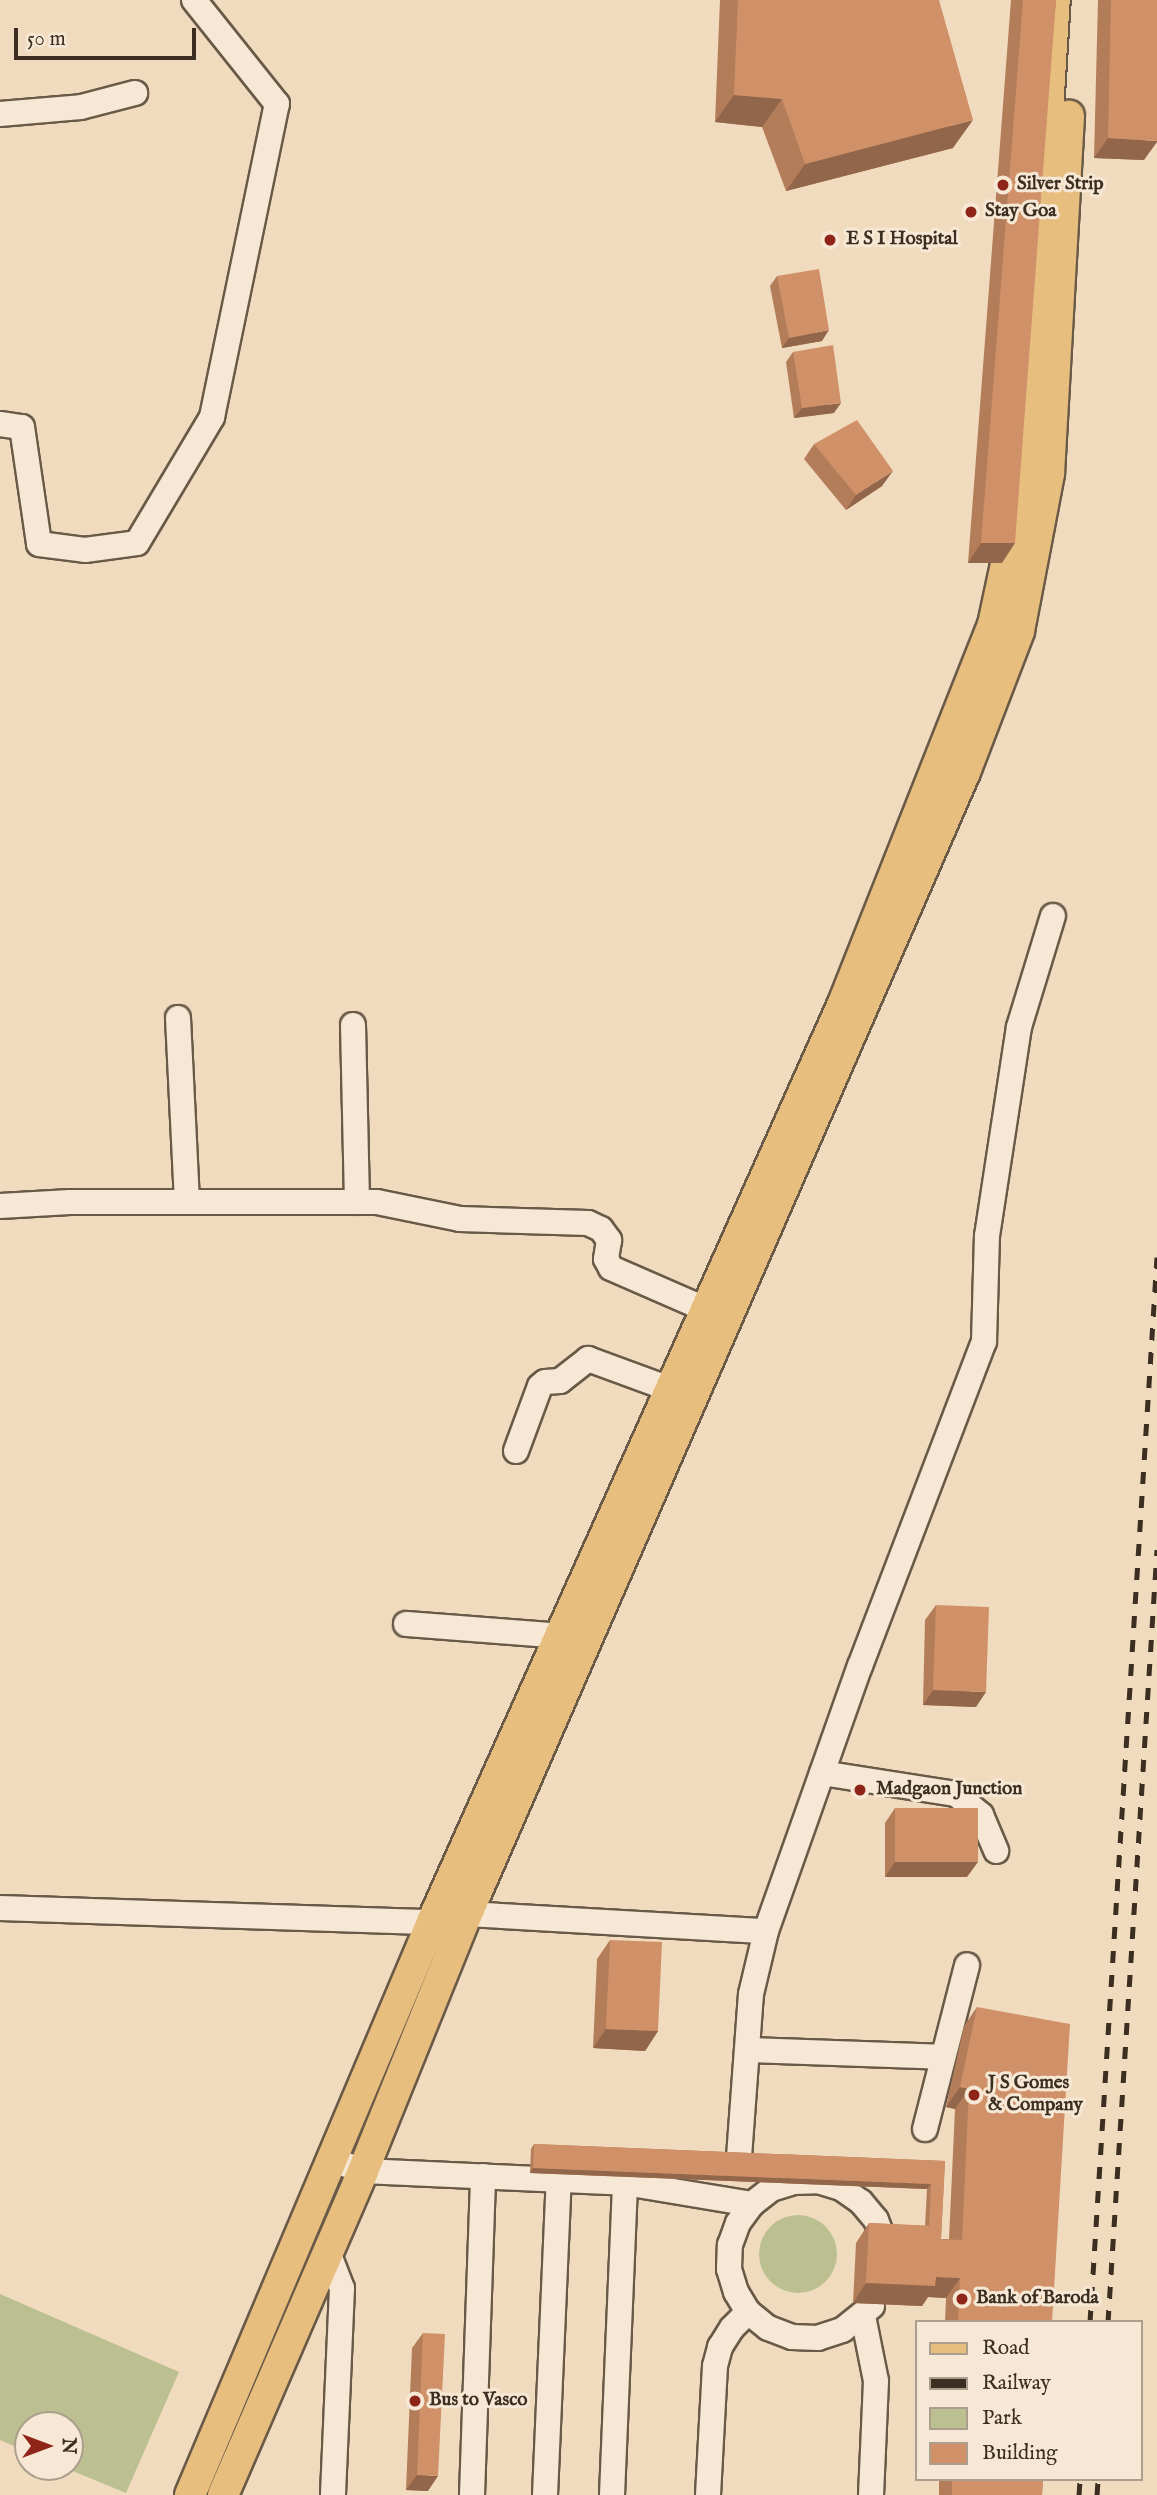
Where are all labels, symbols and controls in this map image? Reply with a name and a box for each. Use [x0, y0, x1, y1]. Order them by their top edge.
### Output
scale bar [18, 14, 200, 58]
text: 50 m [27, 26, 66, 53]
place label: Silver Strip [1017, 174, 1104, 196]
marker: Silver Strip [995, 177, 1011, 193]
place label: Stay Goa [985, 201, 1056, 223]
marker: Stay Goa [963, 204, 979, 220]
place label: E S I Hospital [846, 229, 958, 251]
marker: E S I Hospital [820, 230, 840, 250]
place label: Madgaon Junction [876, 1779, 1022, 1801]
marker: Madgaon Junction [850, 1780, 870, 1800]
place label: J S Gomes & Company [988, 2073, 1083, 2117]
marker: J S Gomes & Company [966, 2087, 982, 2103]
place label: Bank of Baroda [976, 2288, 1099, 2310]
marker: Bank of Baroda [954, 2291, 970, 2307]
legend [916, 2320, 1143, 2481]
text: Road [982, 2335, 1029, 2362]
text: Railway [982, 2370, 1051, 2397]
place label: Bus to Vasco [429, 2390, 528, 2412]
marker: Bus to Vasco [407, 2393, 423, 2409]
text: Park [982, 2405, 1022, 2432]
north arrow [14, 2411, 84, 2481]
text: N [56, 2438, 80, 2454]
text: Building [982, 2440, 1057, 2467]

